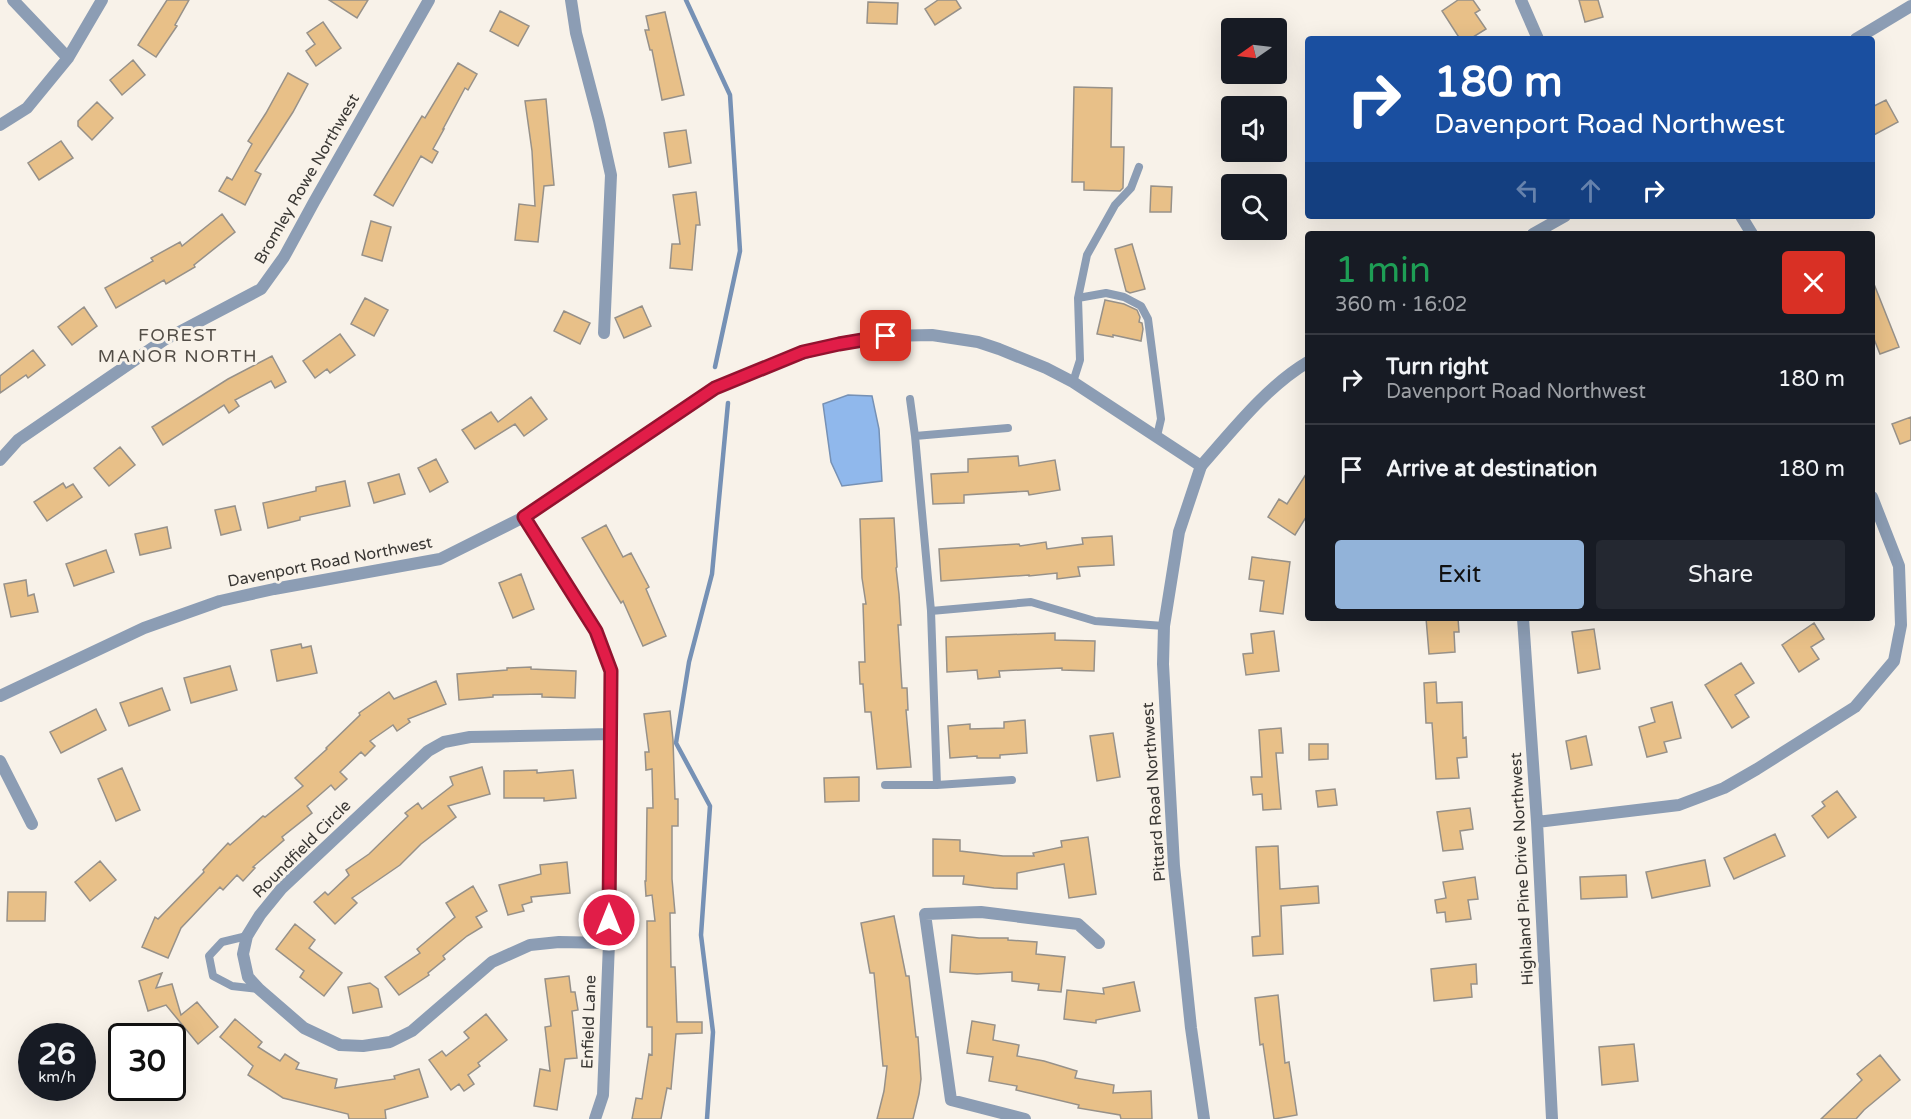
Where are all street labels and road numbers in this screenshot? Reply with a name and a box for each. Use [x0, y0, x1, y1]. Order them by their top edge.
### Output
street label: Bromley Rowe Northwest [250, 90, 364, 268]
street label: Davenport Road Northwest [226, 532, 434, 592]
street label: Pittard Road Northwest [1138, 702, 1170, 882]
street label: Highland Pine Drive Northwest [1506, 752, 1538, 986]
street label: Roundfield Circle [249, 796, 355, 902]
street label: Enfield Lane [577, 975, 601, 1069]

